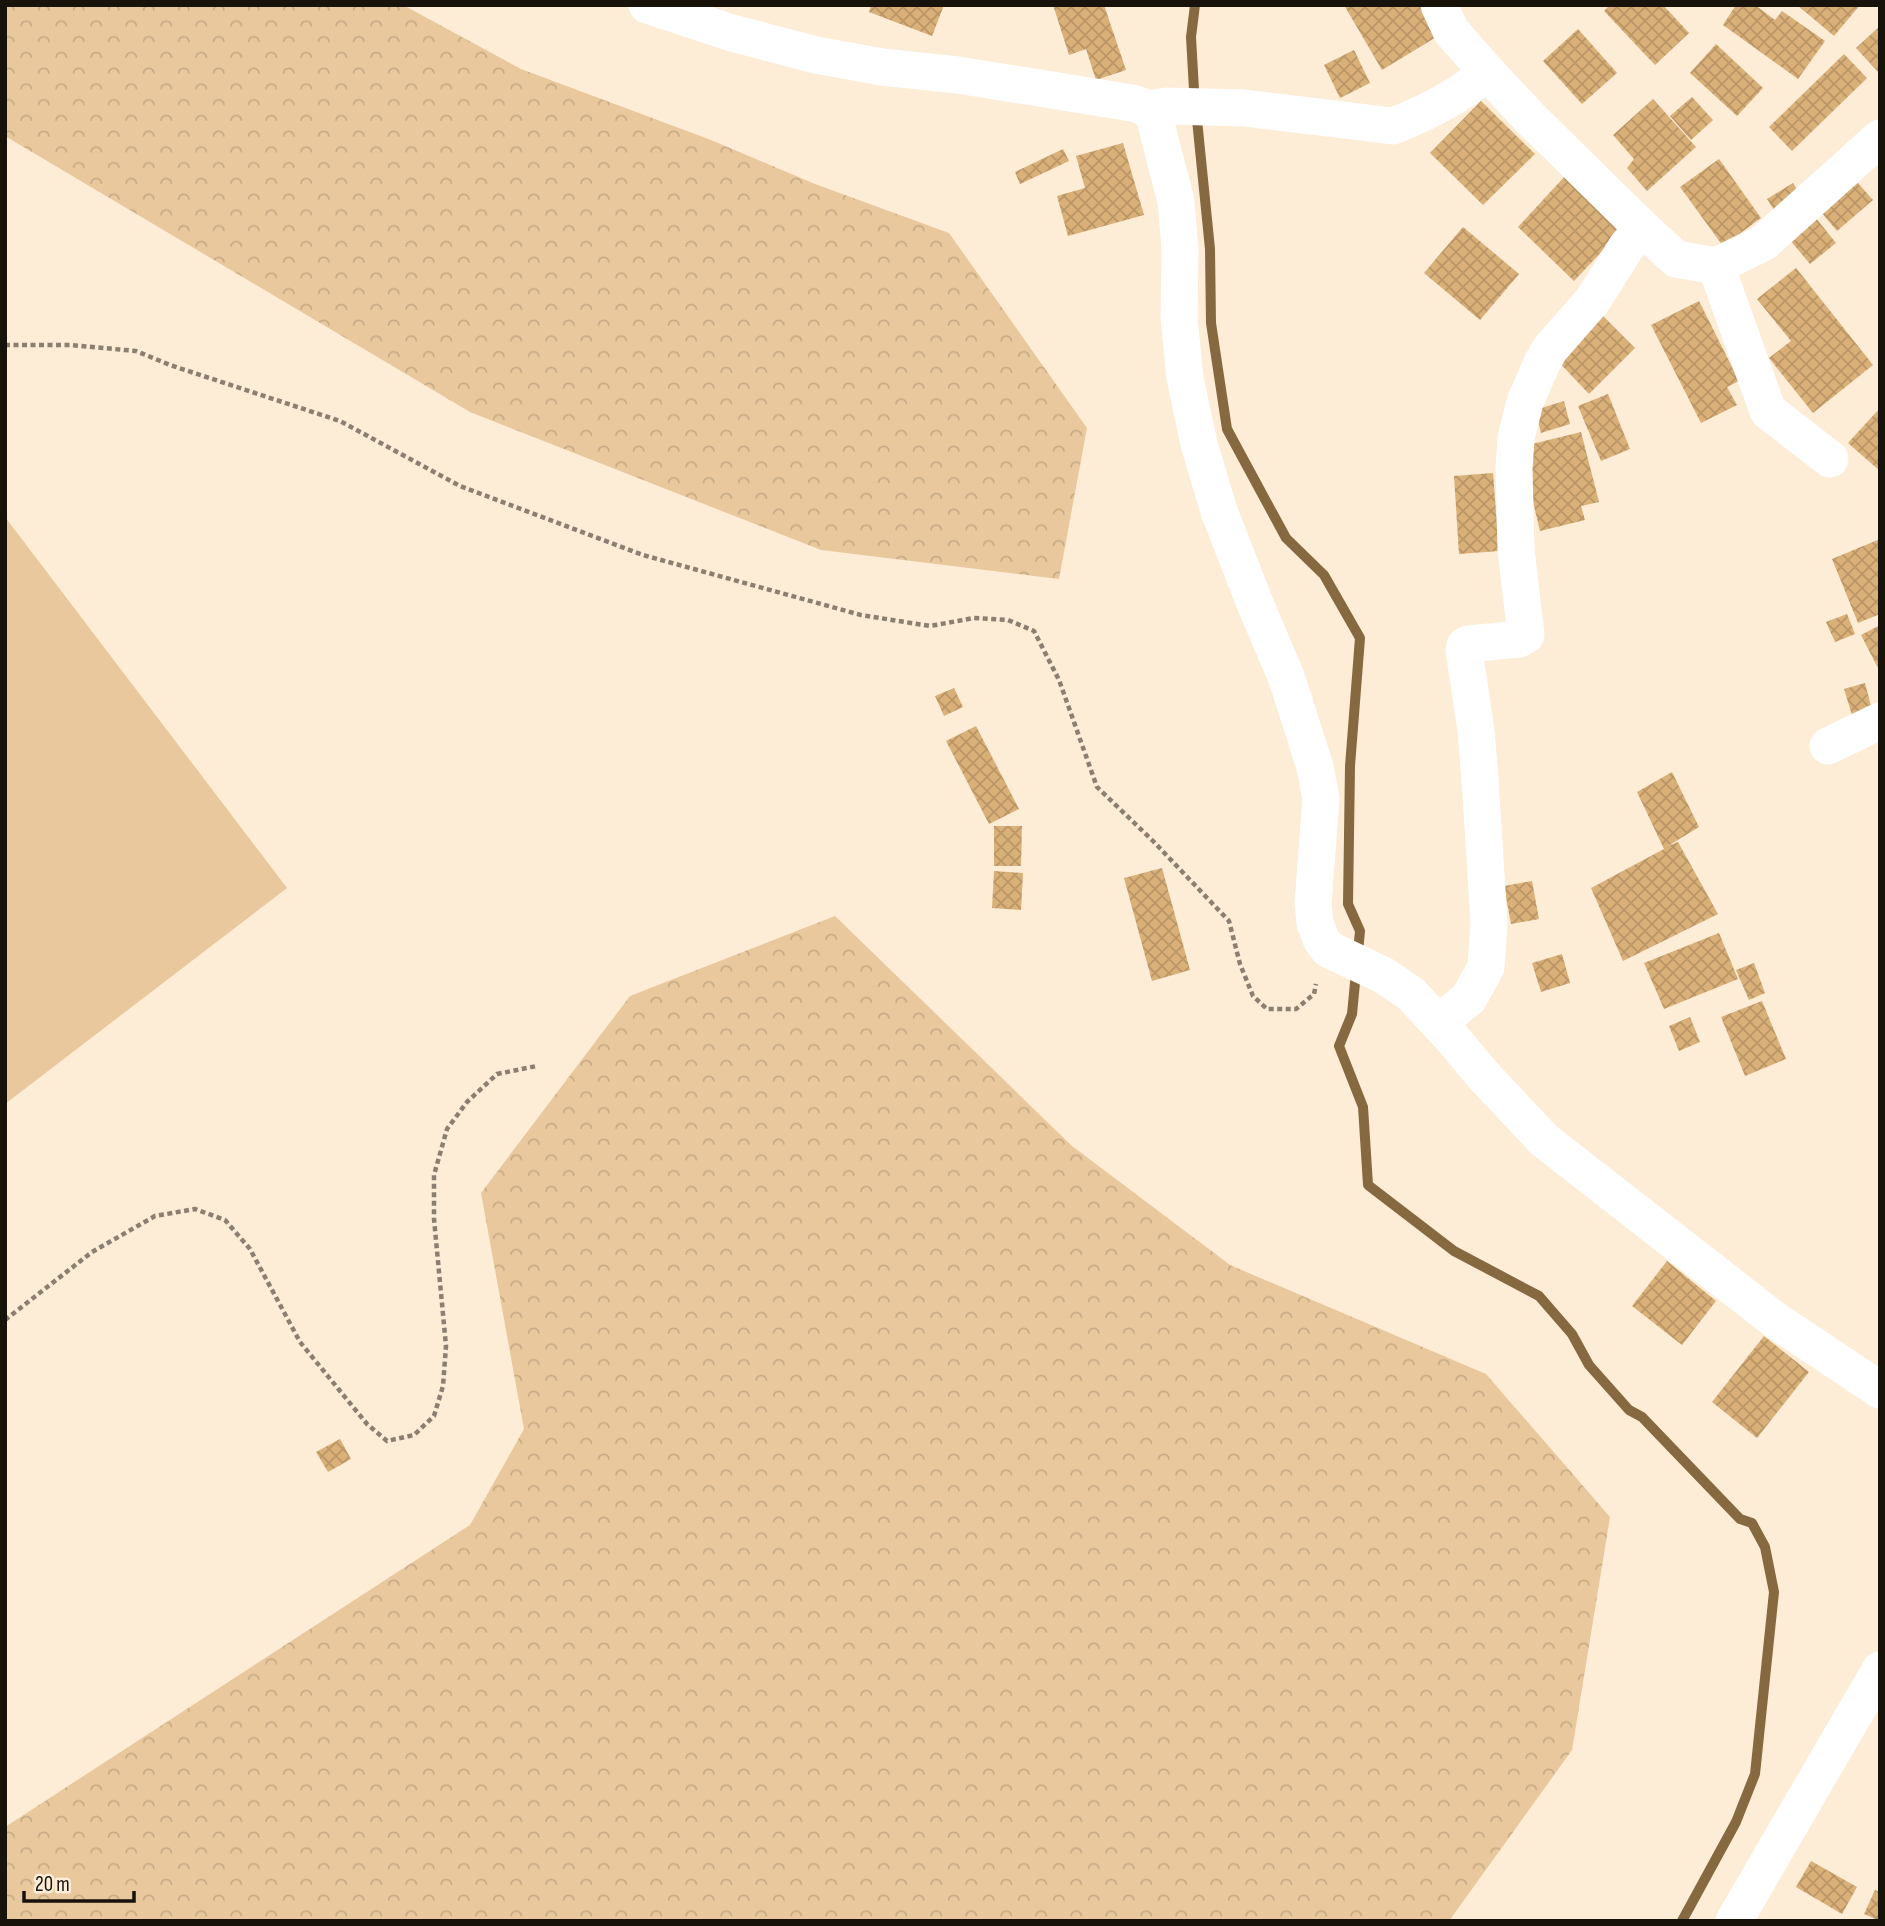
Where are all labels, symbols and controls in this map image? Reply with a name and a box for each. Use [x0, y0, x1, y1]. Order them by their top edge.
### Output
scale bar [24, 1860, 135, 1904]
text: 20 m [35, 1872, 70, 1897]

